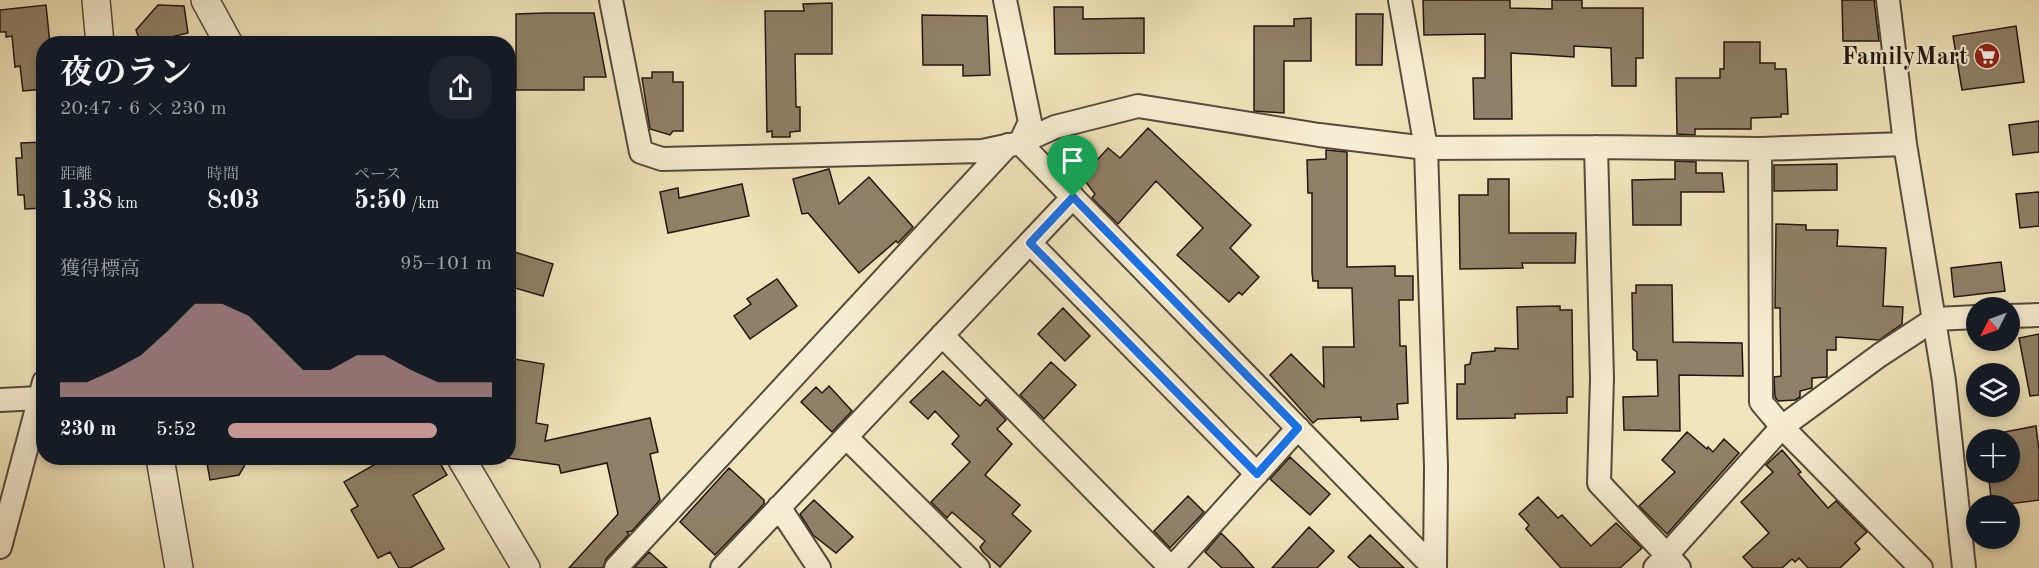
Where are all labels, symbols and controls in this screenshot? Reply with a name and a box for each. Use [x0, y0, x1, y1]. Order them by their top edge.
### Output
supermarket icon: FamilyMart [1972, 41, 2002, 71]
place label: FamilyMart [1842, 46, 1968, 70]
button: share [429, 56, 492, 119]
text: 夜のラン [60, 58, 192, 91]
text: 20:47 · 6 × 230 m [60, 99, 227, 119]
pin [1047, 135, 1098, 197]
icon: arrive [1056, 144, 1089, 177]
text: 距離 [60, 167, 92, 183]
text: 時間 [207, 167, 239, 183]
text: ペース [354, 167, 401, 183]
text: 1.38 [60, 188, 113, 214]
text: 8:03 [207, 188, 260, 214]
text: 5:50 [354, 188, 407, 214]
text: km [113, 196, 138, 212]
text: /km [407, 196, 439, 212]
text: 95–101 m [400, 254, 492, 274]
text: 獲得標高 [60, 260, 140, 280]
north arrow [1966, 297, 2020, 351]
map controls [1966, 297, 2020, 549]
button: layers [1966, 363, 2020, 417]
text: 230 m [60, 420, 116, 440]
text: 5:52 [156, 420, 196, 440]
button: + [1966, 429, 2020, 483]
button: − [1966, 495, 2020, 549]

